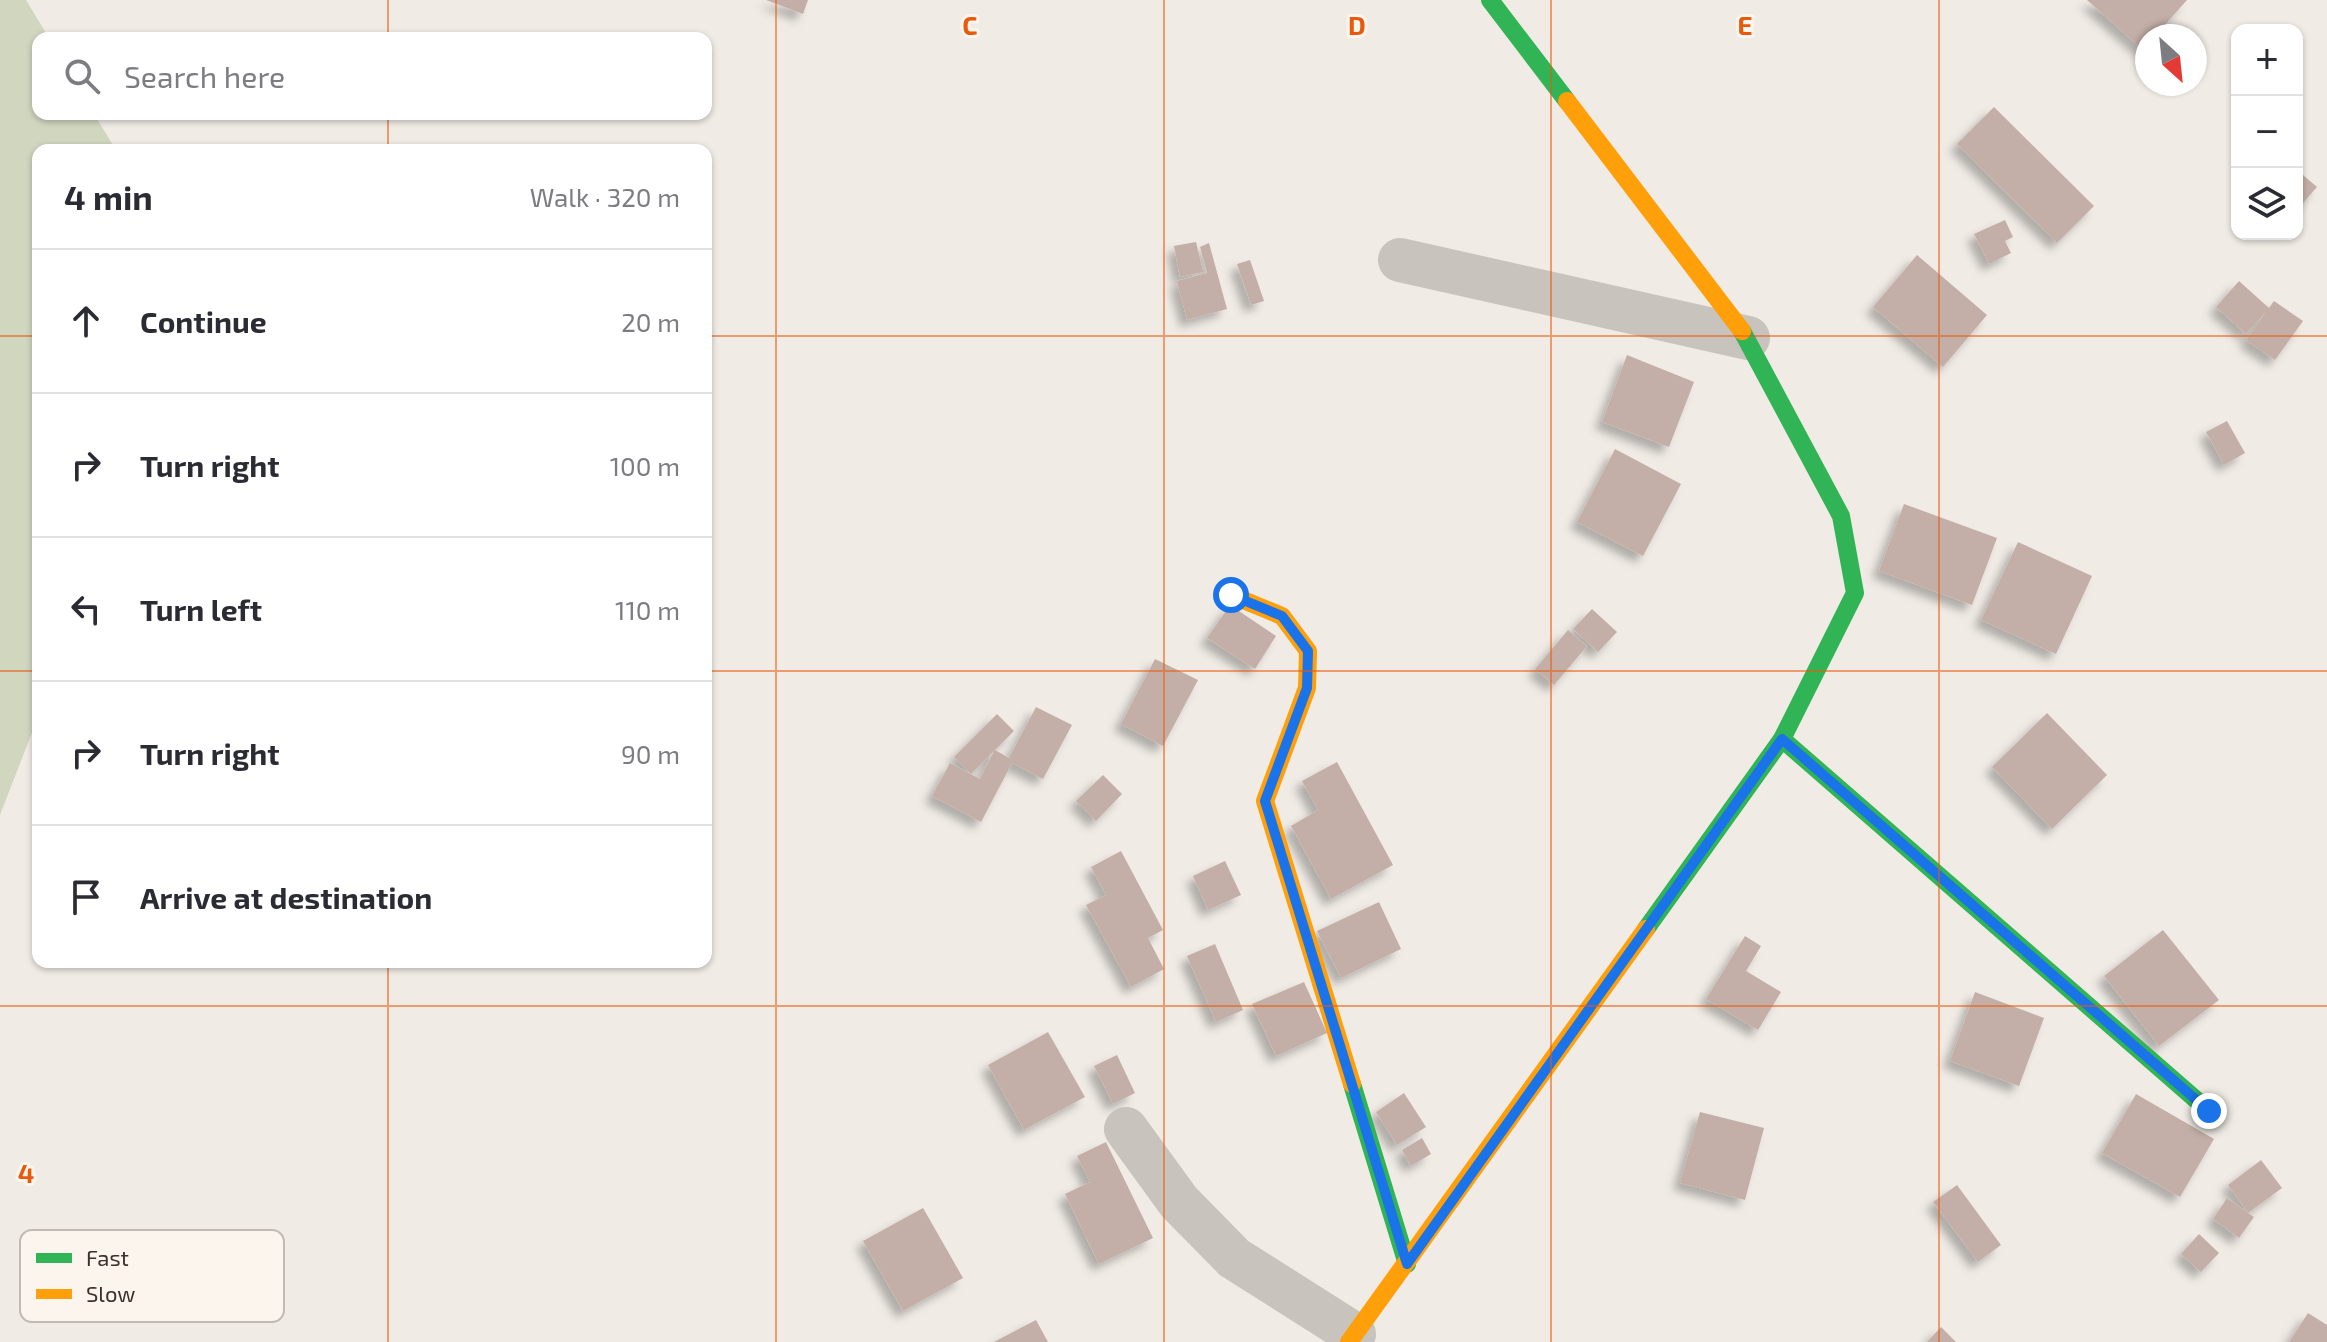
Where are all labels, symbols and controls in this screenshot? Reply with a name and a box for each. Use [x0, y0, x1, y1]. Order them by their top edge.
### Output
text: C [962, 9, 978, 40]
text: D [1348, 9, 1366, 40]
text: E [1737, 9, 1753, 40]
north arrow [2135, 24, 2207, 96]
map controls [2231, 24, 2303, 240]
button: + [2231, 24, 2303, 96]
search box [32, 32, 712, 120]
icon: search [60, 54, 104, 98]
text: Search here [124, 58, 285, 94]
button: − [2231, 96, 2303, 168]
button: layers [2231, 168, 2303, 240]
text: 4 min [64, 176, 153, 217]
text: Walk · 320 m [530, 181, 680, 212]
icon: ahead [64, 299, 108, 343]
text: Continue [140, 303, 267, 339]
text: 20 m [621, 306, 680, 337]
icon: right [64, 443, 108, 487]
text: Turn right [140, 447, 280, 483]
text: 100 m [610, 450, 680, 481]
route start [1213, 577, 1249, 613]
icon: left [64, 587, 108, 631]
text: Turn left [140, 591, 262, 627]
text: 110 m [615, 594, 680, 625]
icon: right [64, 731, 108, 775]
text: Turn right [140, 735, 280, 771]
text: 90 m [621, 738, 680, 769]
icon: arrive [64, 875, 108, 919]
text: Arrive at destination [140, 879, 432, 915]
route end [2191, 1093, 2227, 1129]
text: 4 [18, 1157, 34, 1188]
legend [20, 1230, 284, 1322]
text: Fast [86, 1244, 129, 1270]
text: Slow [86, 1280, 135, 1306]

